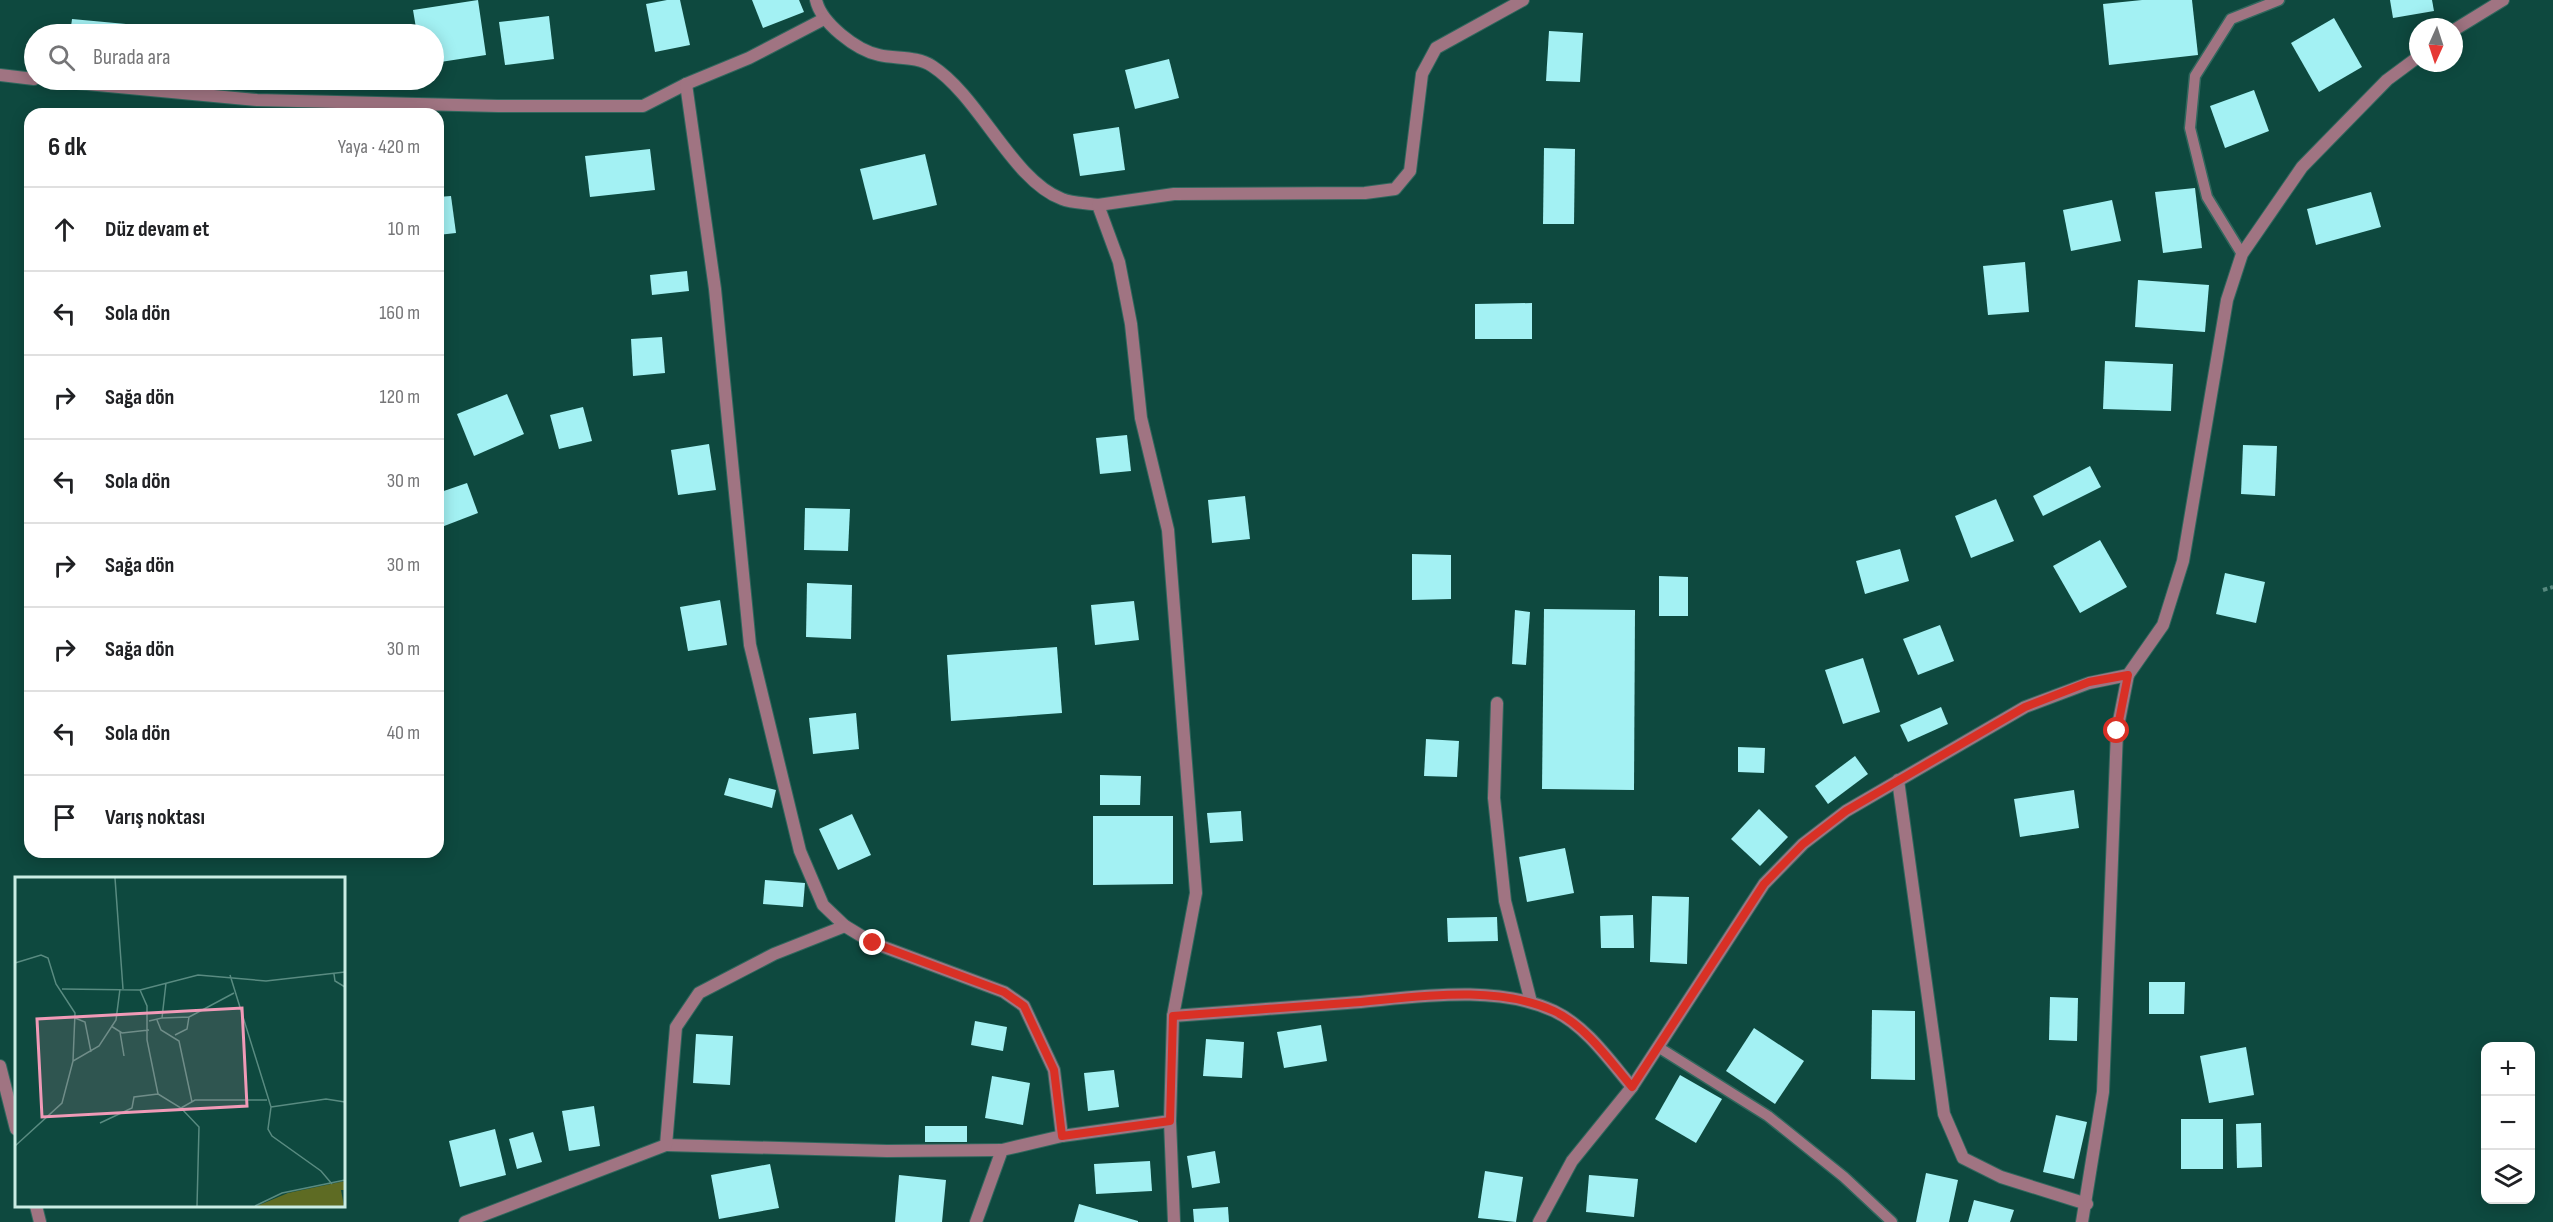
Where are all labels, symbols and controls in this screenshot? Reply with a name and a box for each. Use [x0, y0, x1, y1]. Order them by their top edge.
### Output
north arrow [2409, 18, 2463, 72]
search box [24, 24, 444, 90]
icon: search [45, 41, 78, 74]
text: Burada ara [93, 44, 170, 71]
text: 6 dk [48, 132, 87, 163]
text: Yaya · 420 m [338, 135, 420, 159]
icon: ahead [48, 213, 81, 246]
text: Düz devam et [105, 216, 209, 243]
text: 10 m [388, 217, 420, 241]
icon: left [48, 297, 81, 330]
text: Sola dön [105, 300, 170, 327]
text: 160 m [379, 301, 420, 325]
icon: right [48, 381, 81, 414]
text: Sağa dön [105, 384, 174, 411]
text: 120 m [380, 385, 420, 409]
icon: left [48, 465, 81, 498]
text: Sola dön [105, 468, 170, 495]
text: 30 m [387, 469, 420, 493]
icon: right [48, 549, 81, 582]
text: Sağa dön [105, 552, 174, 579]
text: 30 m [387, 553, 420, 577]
icon: right [48, 633, 81, 666]
text: Sağa dön [105, 636, 174, 663]
text: 30 m [387, 637, 420, 661]
icon: left [48, 717, 81, 750]
route start [2103, 717, 2129, 743]
text: Sola dön [105, 720, 170, 747]
text: 40 m [387, 721, 420, 745]
icon: arrive [48, 801, 81, 834]
text: Varış noktası [105, 804, 205, 831]
inset map [15, 877, 345, 1207]
route end [859, 929, 885, 955]
map controls [2481, 1042, 2535, 1204]
button: + [2481, 1042, 2535, 1096]
button: − [2481, 1096, 2535, 1150]
button: layers [2481, 1150, 2535, 1204]

